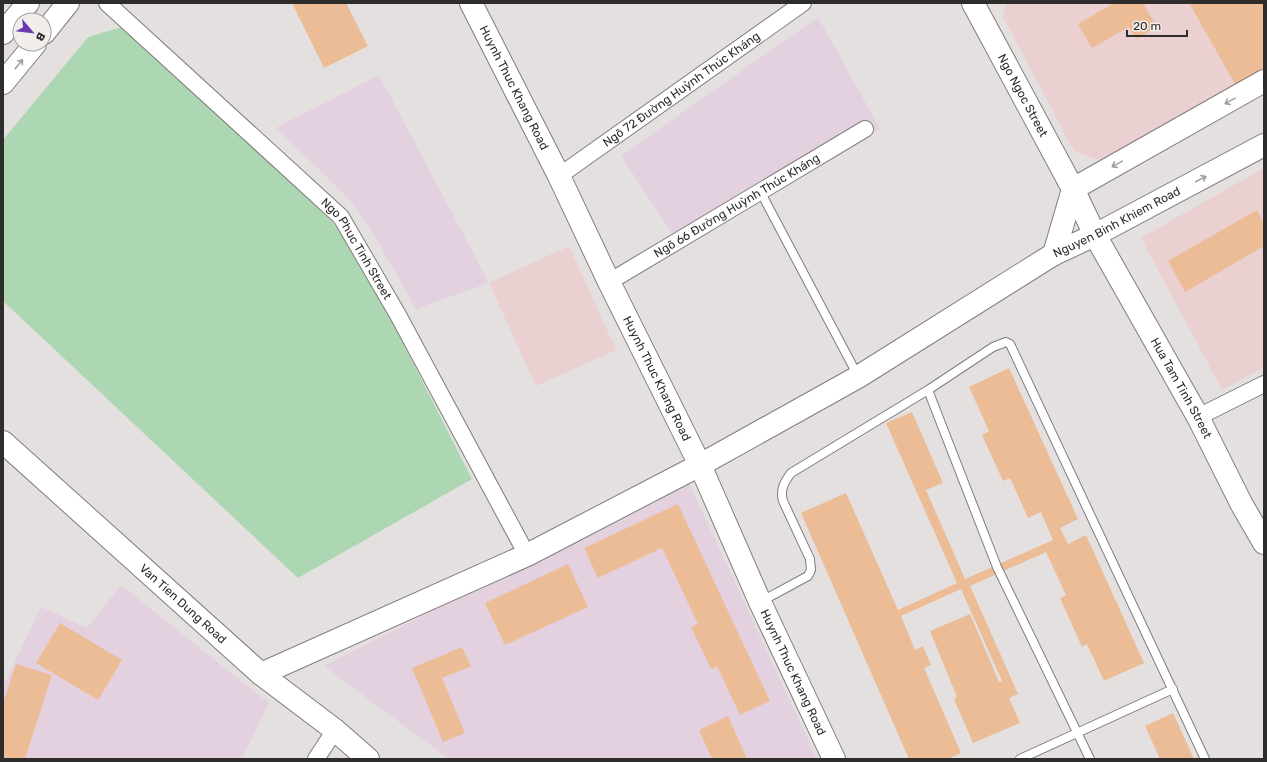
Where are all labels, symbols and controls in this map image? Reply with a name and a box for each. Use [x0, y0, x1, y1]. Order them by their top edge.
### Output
north arrow [12, 12, 52, 52]
scale bar [1127, 12, 1187, 38]
text: 20 m [1133, 19, 1161, 33]
street label: Huynh Thuc Khang Road [477, 23, 551, 152]
street label: Ngõ 72 Đường Huỳnh Thúc Kháng [600, 29, 763, 150]
text: B [33, 30, 48, 43]
street label: Ngo Ngoc Street [995, 52, 1051, 140]
one-way arrow [15, 58, 23, 69]
one-way arrow [1224, 97, 1236, 105]
street label: Ngõ 66 Đường Huỳnh Thúc Kháng [651, 151, 822, 260]
one-way arrow [1111, 161, 1123, 169]
one-way arrow [1194, 174, 1206, 182]
street label: Nguyen Binh Khiem Road [1051, 184, 1183, 260]
street label: Ngo Phuc Tinh Street [318, 195, 395, 302]
street label: Huynh Thuc Khang Road [620, 314, 694, 443]
street label: Hua Tam Tinh Street [1148, 335, 1215, 441]
street label: Van Tien Dung Road [137, 561, 229, 646]
street label: Huynh Thuc Khang Road [758, 607, 829, 738]

